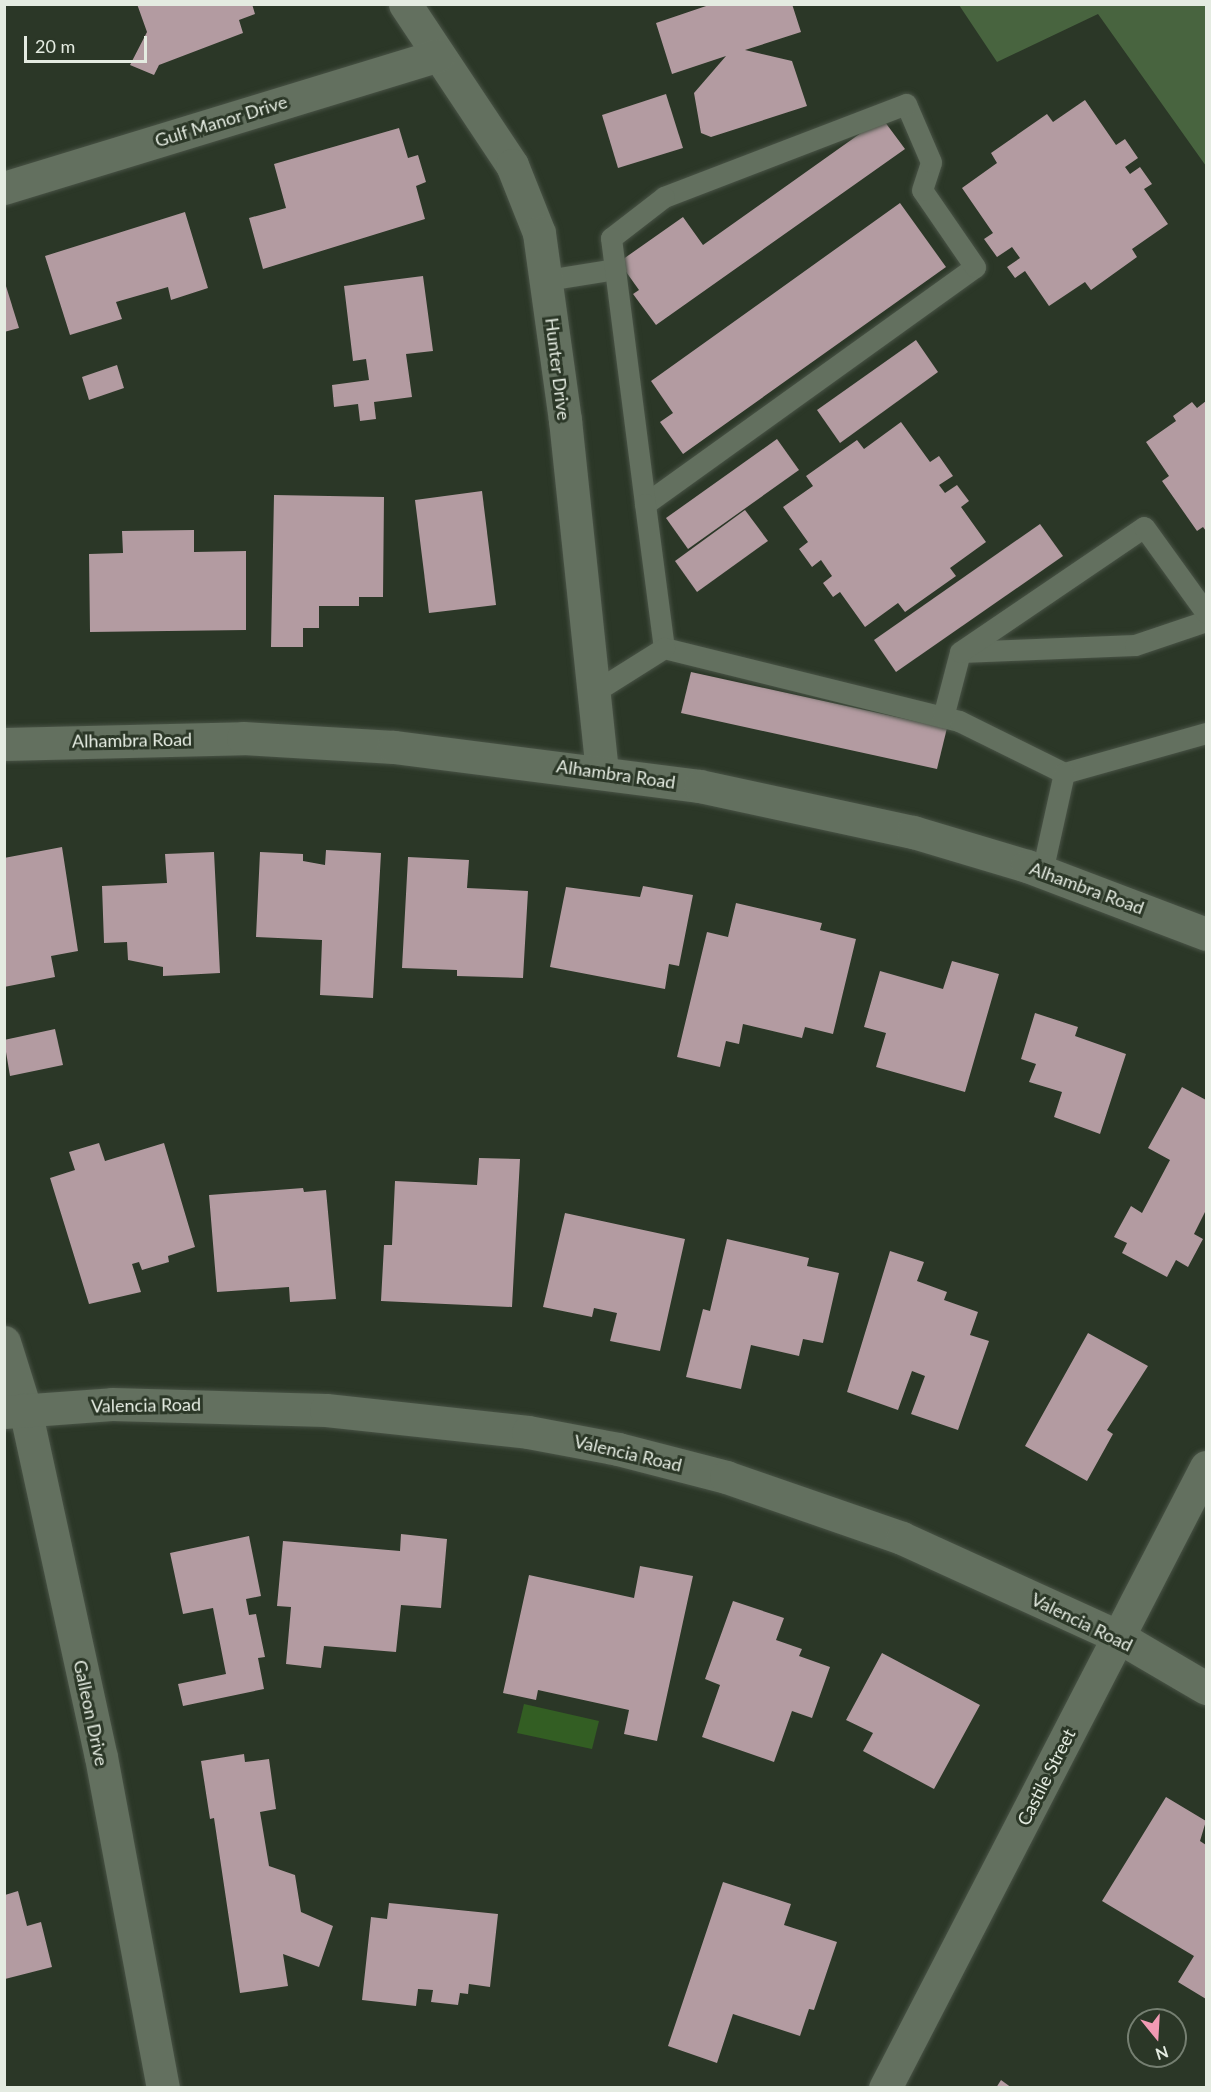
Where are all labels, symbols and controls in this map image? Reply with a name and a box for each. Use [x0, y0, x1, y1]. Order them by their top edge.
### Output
scale bar [27, 24, 150, 62]
text: 20 m [35, 35, 75, 57]
street label: Gulf Manor Drive [152, 91, 290, 151]
street label: Hunter Drive [541, 316, 575, 422]
street label: Alhambra Road [72, 728, 192, 752]
street label: Alhambra Road [555, 755, 677, 793]
street label: Alhambra Road [1027, 857, 1147, 919]
street label: Valencia Road [91, 1393, 201, 1417]
street label: Valencia Road [572, 1430, 684, 1476]
street label: Valencia Road [1028, 1588, 1136, 1656]
street label: Galleon Drive [69, 1658, 113, 1768]
street label: Castile Street [1012, 1725, 1080, 1829]
north arrow [1127, 2008, 1187, 2068]
text: N [1153, 2043, 1171, 2065]

